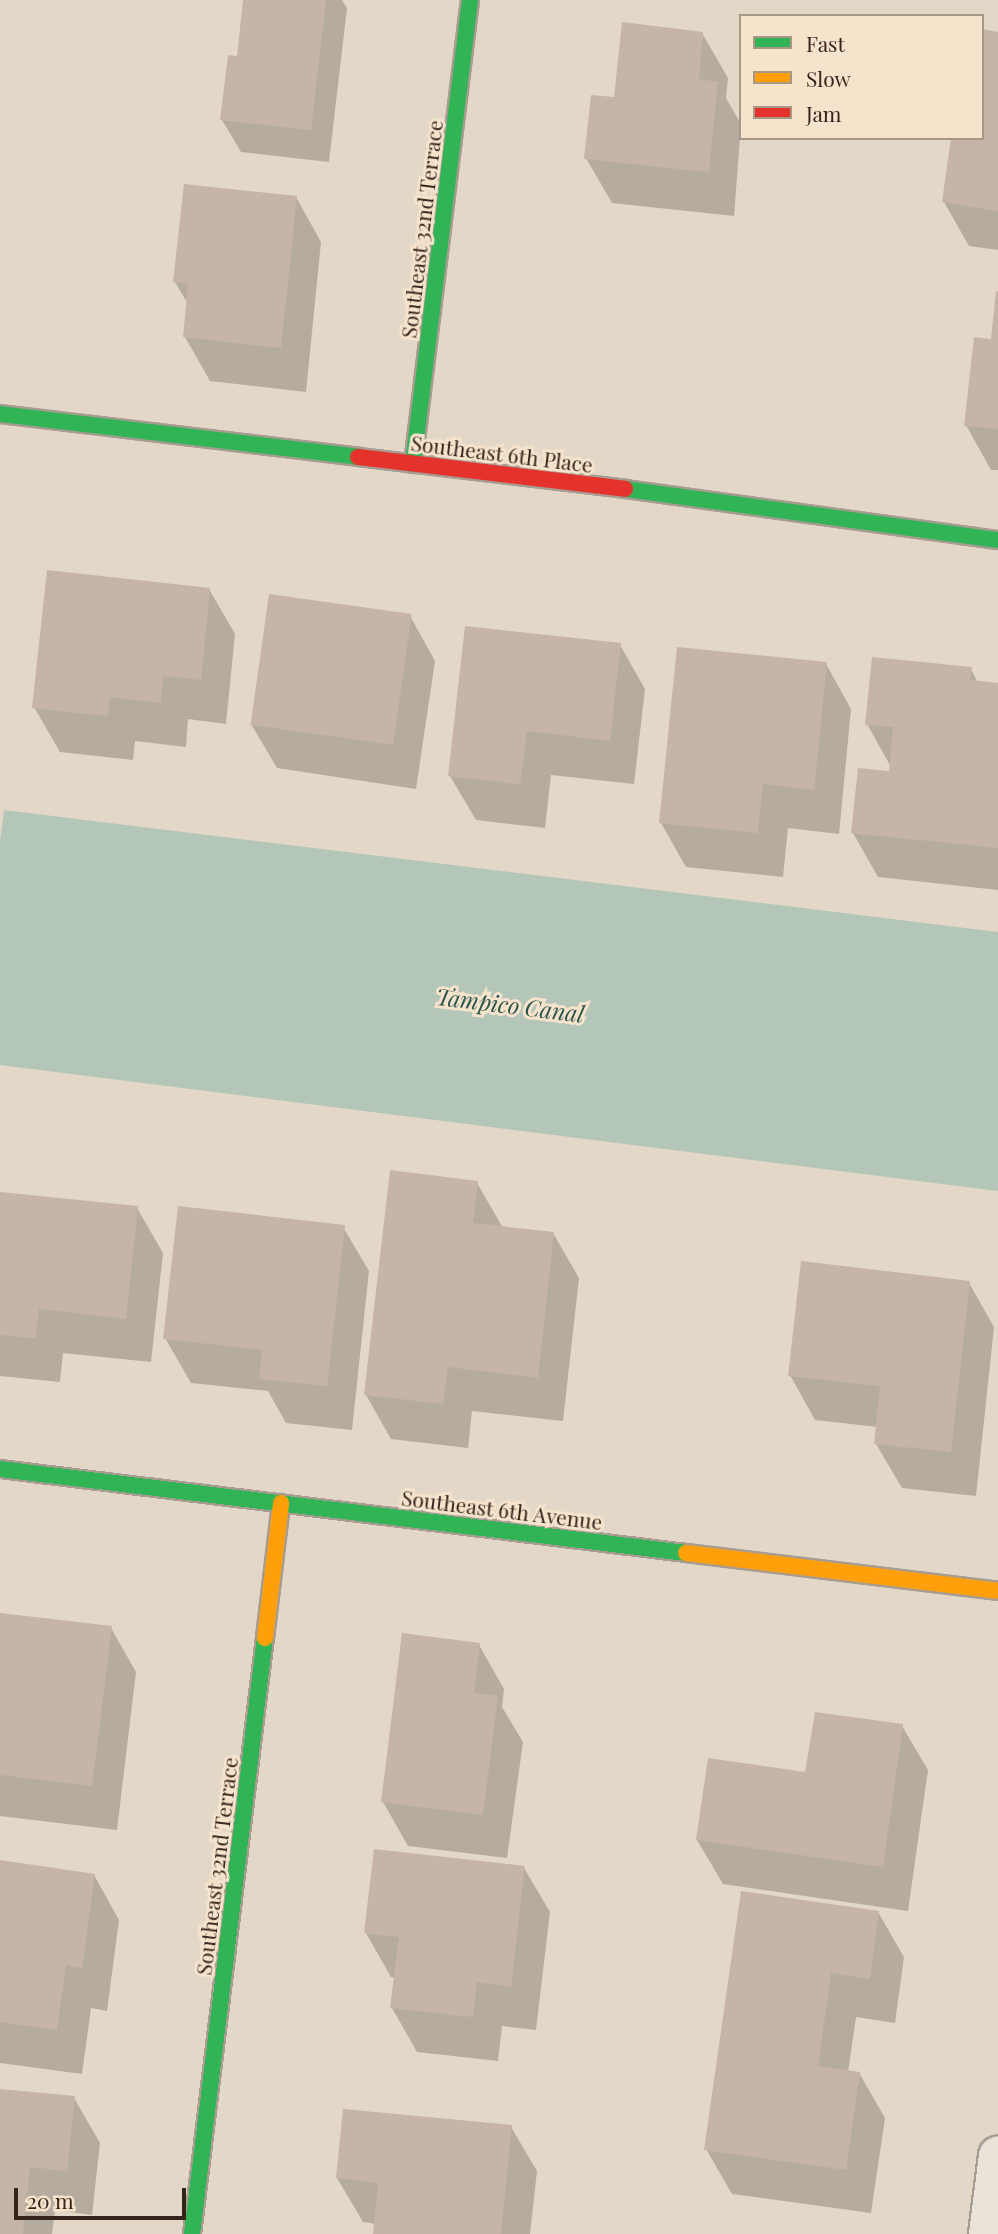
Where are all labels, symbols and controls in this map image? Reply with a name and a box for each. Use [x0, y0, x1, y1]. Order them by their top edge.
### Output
legend [739, 14, 984, 140]
text: Fast [806, 29, 845, 57]
text: Slow [806, 64, 851, 92]
text: Jam [806, 99, 842, 127]
street label: Southeast 32nd Terrace [395, 118, 447, 340]
street label: Southeast 6th Place [410, 429, 594, 477]
water label: Tampico Canal [434, 982, 586, 1028]
street label: Southeast 6th Avenue [400, 1484, 604, 1534]
street label: Southeast 32nd Terrace [190, 1755, 242, 1977]
scale bar [18, 2174, 189, 2218]
text: 20 m [27, 2186, 74, 2214]

